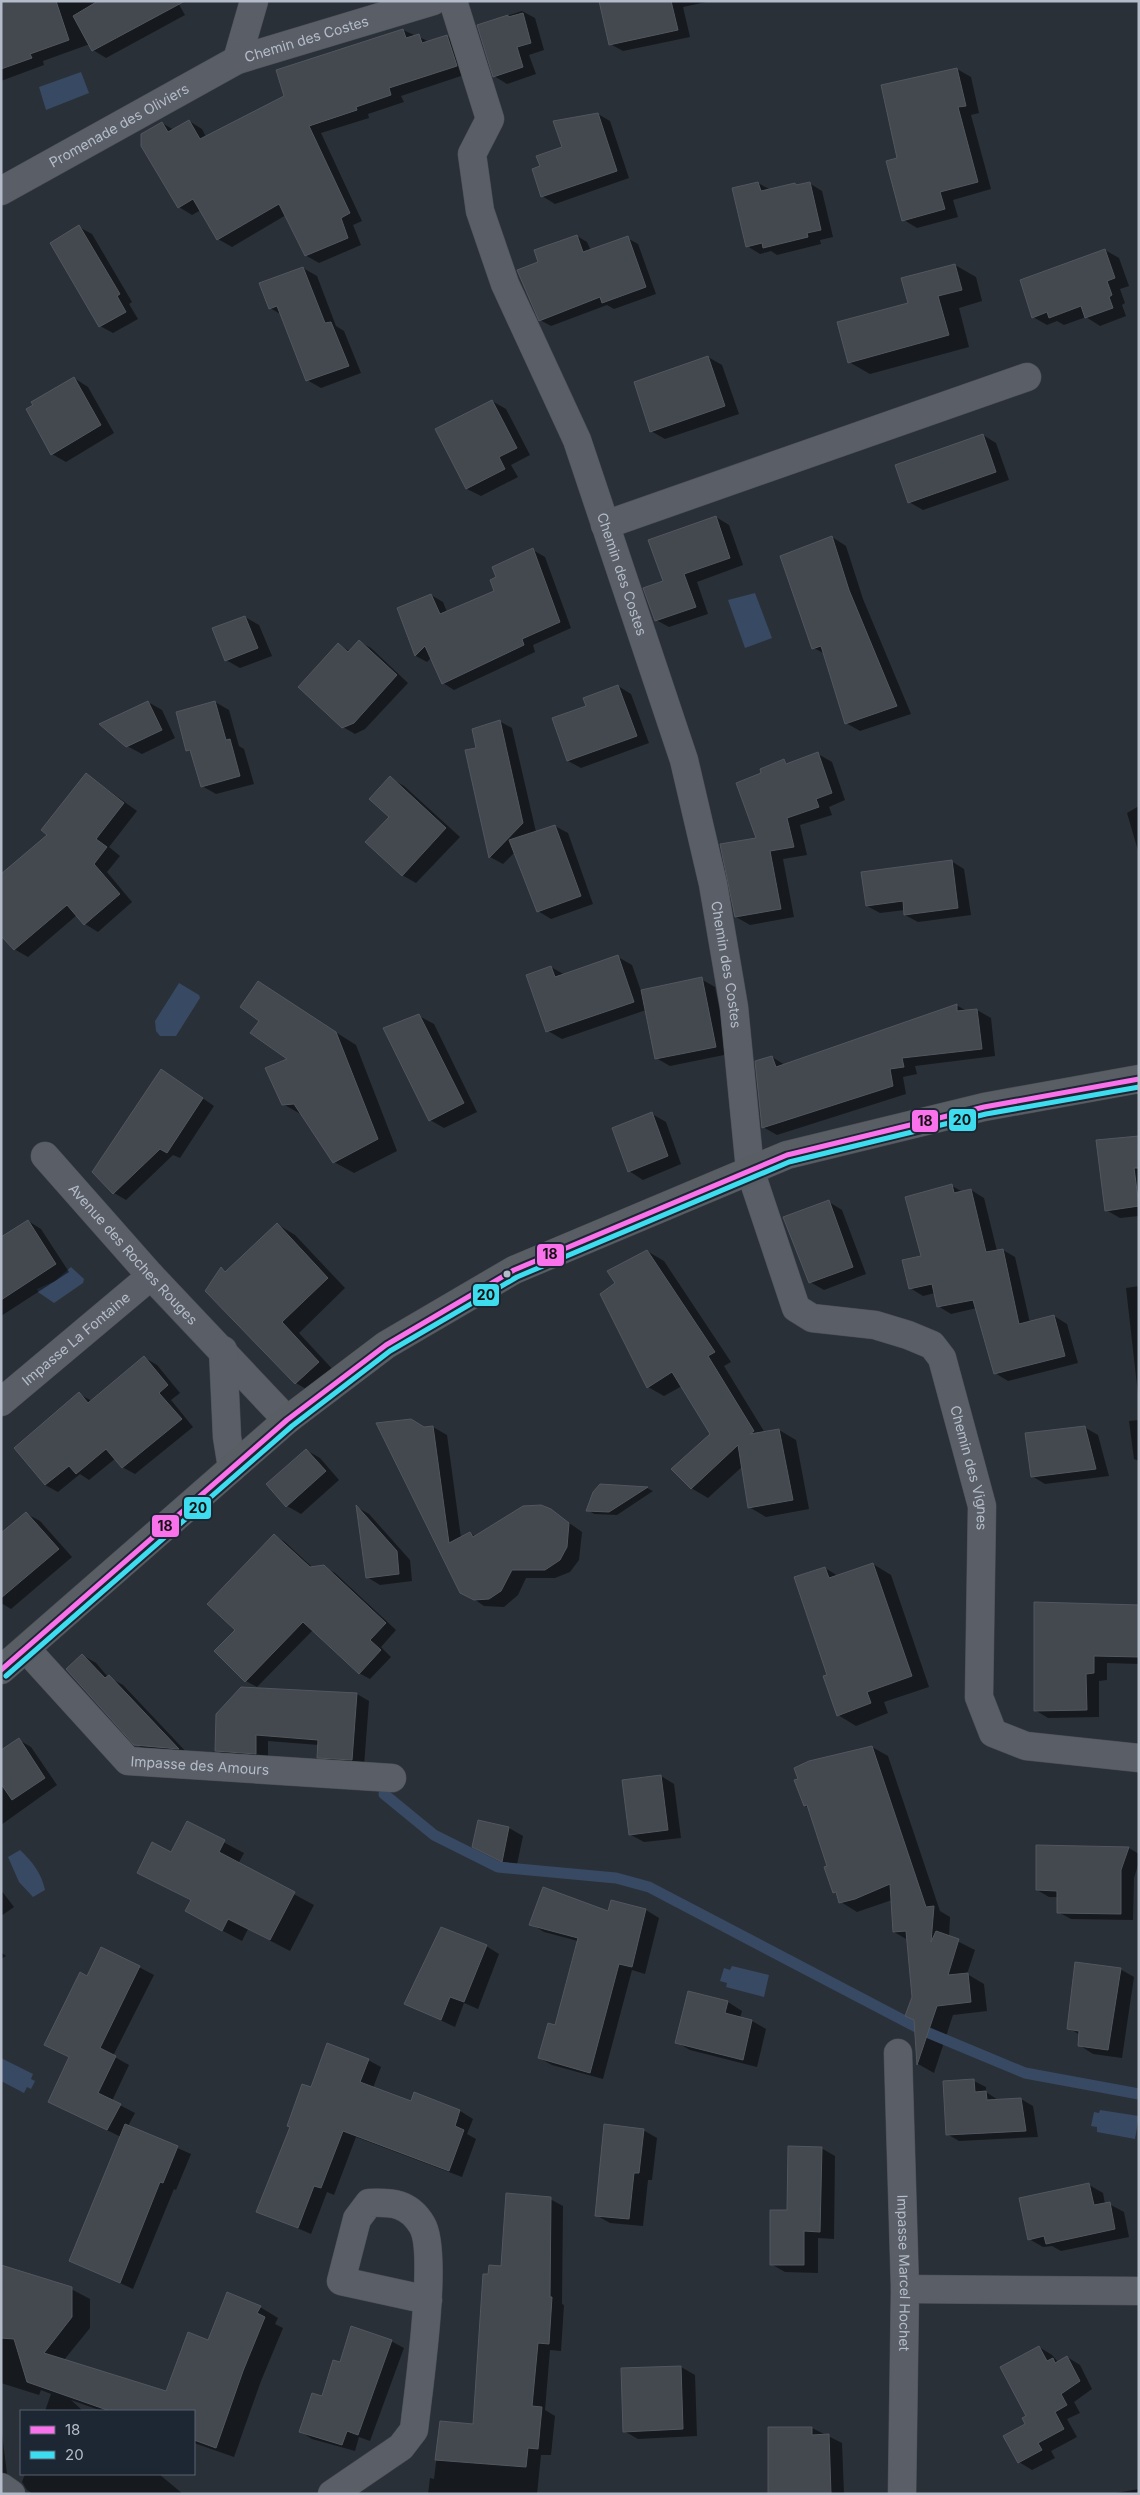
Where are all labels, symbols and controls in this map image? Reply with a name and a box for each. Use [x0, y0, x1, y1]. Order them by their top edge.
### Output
street label: Chemin des Costes [242, 12, 370, 65]
street label: Promenade des Oliviers [46, 79, 192, 171]
street label: Chemin des Costes [594, 510, 651, 638]
street label: Chemin des Costes [708, 900, 745, 1029]
line badge: 20 [948, 1108, 977, 1132]
line badge: 18 [911, 1109, 939, 1133]
text: 20 [953, 1111, 971, 1128]
text: 18 [917, 1112, 933, 1129]
street label: Avenue des Roches Rouges [66, 1180, 201, 1328]
line badge: 18 [536, 1243, 565, 1267]
text: 18 [542, 1245, 558, 1262]
unlabelled marker [502, 1269, 512, 1279]
line badge: 20 [472, 1283, 500, 1307]
text: 20 [477, 1286, 495, 1303]
street label: Impasse La Fontaine [18, 1288, 133, 1389]
street label: Chemin des Vignes [947, 1403, 991, 1530]
line badge: 20 [183, 1496, 212, 1520]
text: 20 [189, 1499, 207, 1516]
line badge: 18 [151, 1514, 180, 1538]
text: 18 [157, 1517, 173, 1534]
street label: Impasse des Amours [130, 1752, 270, 1778]
street label: Impasse Marcel Hochet [894, 2194, 914, 2352]
legend [20, 2410, 195, 2475]
text: 18 [65, 2420, 80, 2439]
text: 20 [65, 2445, 84, 2464]

